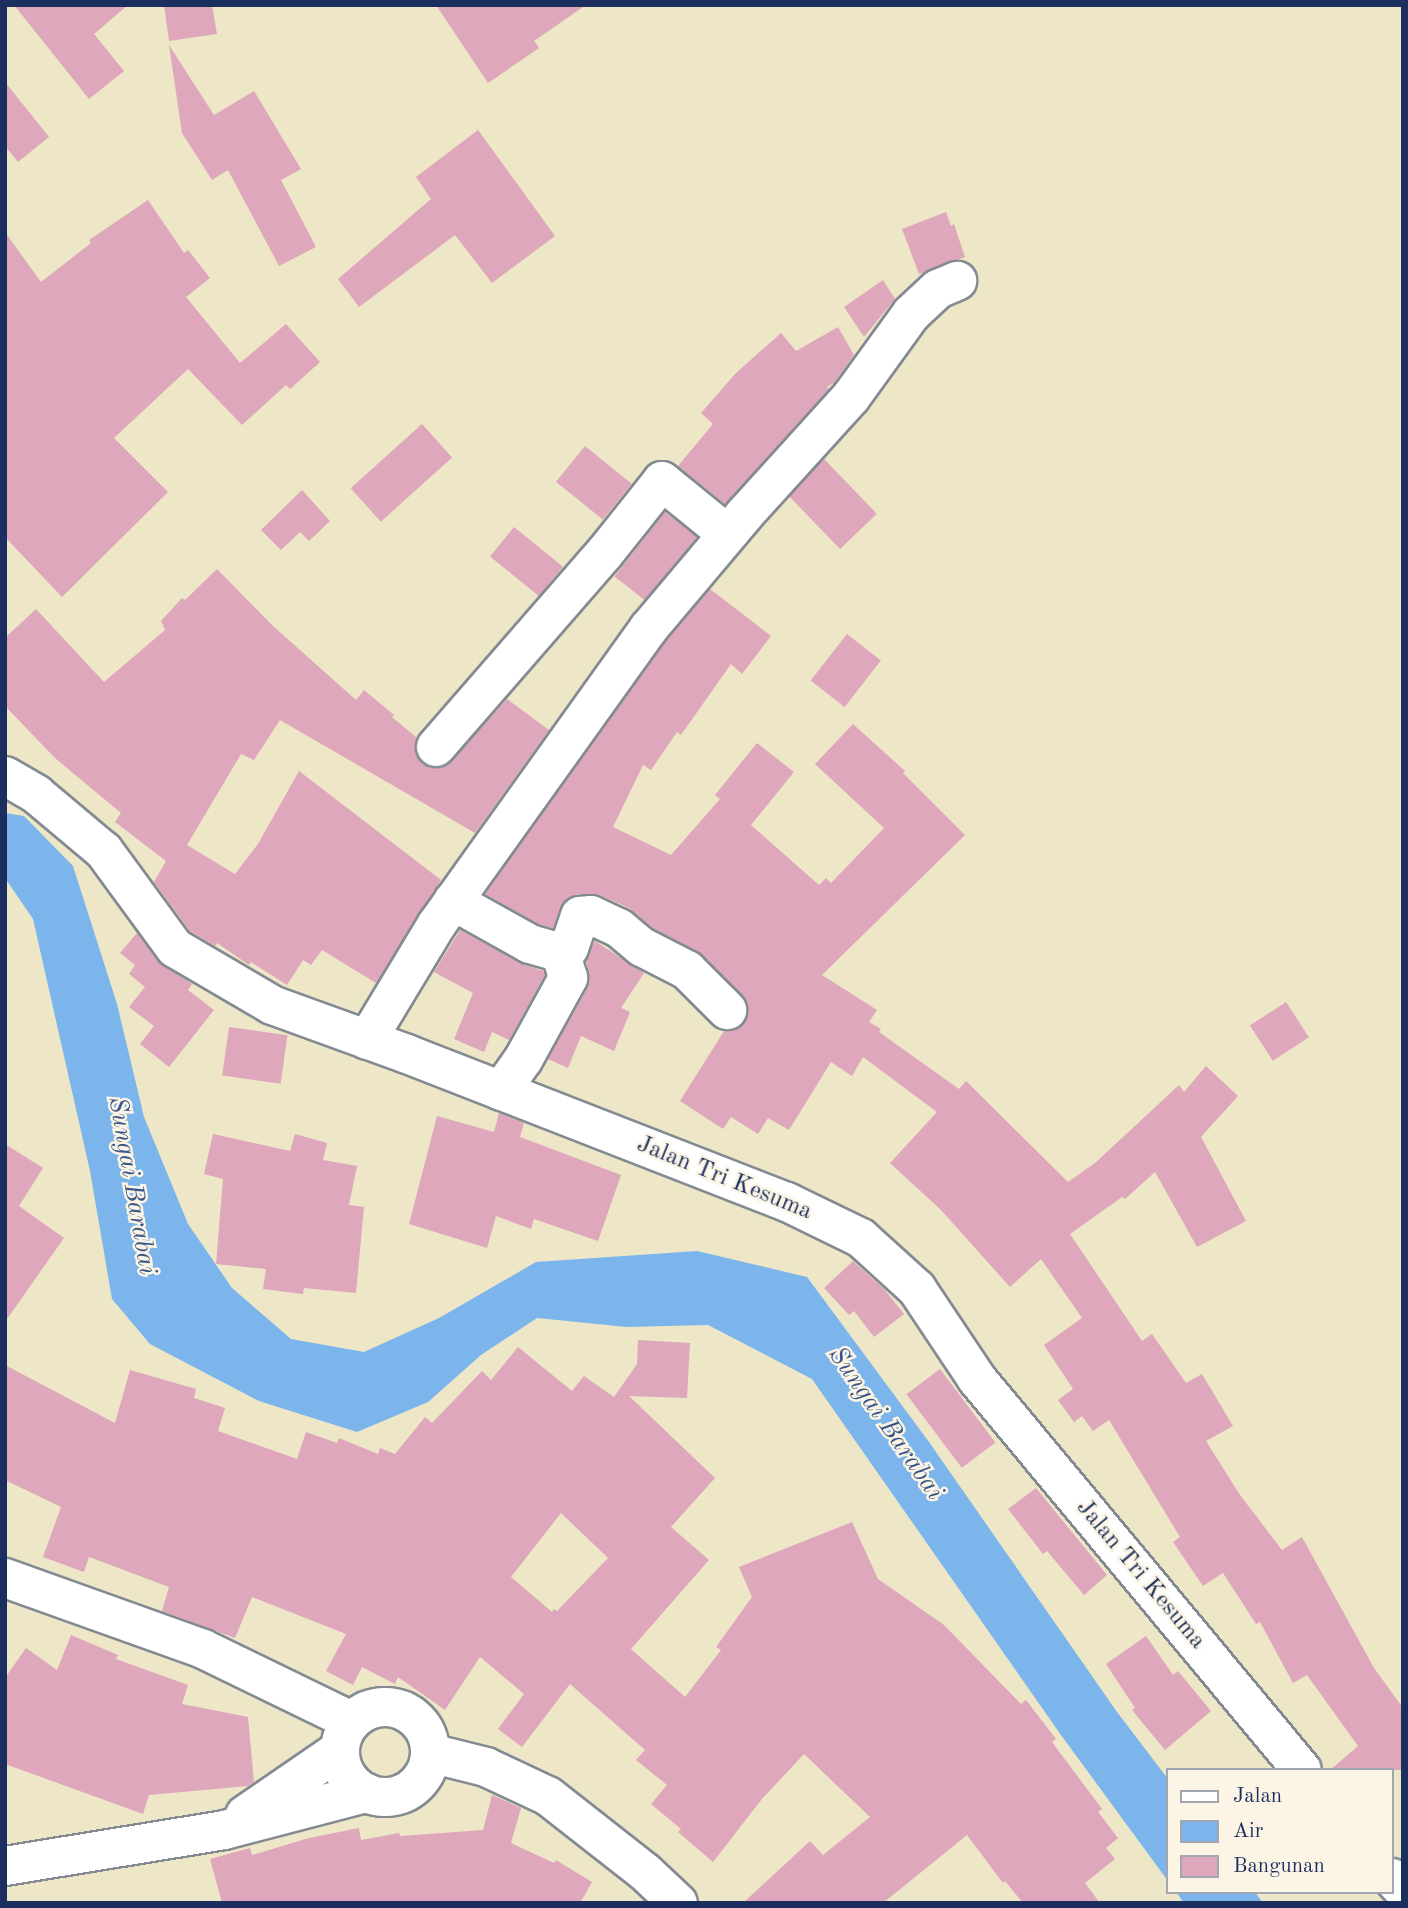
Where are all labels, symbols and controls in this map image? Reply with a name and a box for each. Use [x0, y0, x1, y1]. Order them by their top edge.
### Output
water label: Sungai Barabai [100, 1094, 162, 1278]
street label: Jalan Tri Kesuma [632, 1131, 816, 1227]
water label: Sungai Barabai [821, 1341, 949, 1507]
street label: Jalan Tri Kesuma [1069, 1494, 1211, 1656]
legend [1166, 1768, 1394, 1894]
text: Jalan [1233, 1786, 1282, 1807]
text: Air [1233, 1821, 1263, 1842]
text: Bangunan [1233, 1856, 1325, 1877]

